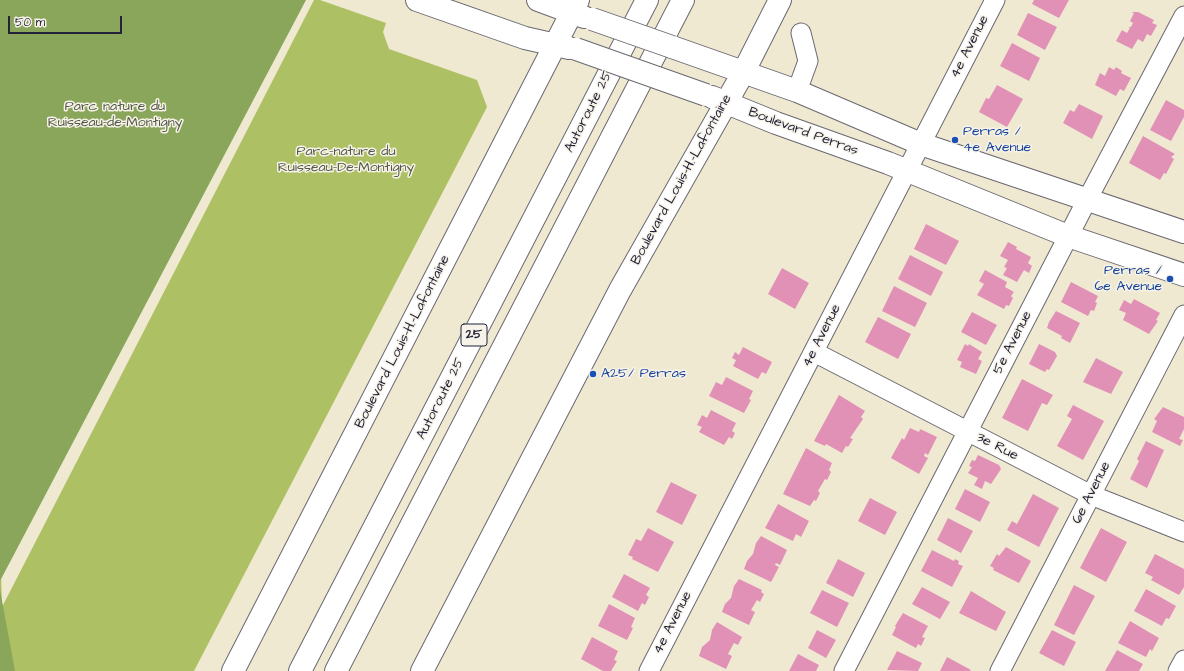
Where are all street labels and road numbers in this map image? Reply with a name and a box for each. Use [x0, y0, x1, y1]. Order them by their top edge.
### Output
street label: 4e Avenue [947, 13, 993, 81]
street label: Autoroute 25 [561, 68, 617, 156]
street label: Boulevard Louis-H.-Lafontaine [628, 92, 736, 268]
street label: Boulevard Perras [746, 104, 860, 160]
street label: Boulevard Louis-H.-Lafontaine [352, 253, 454, 431]
street label: 4e Avenue [799, 302, 845, 370]
street label: 5e Avenue [990, 309, 1036, 377]
road number: 25 [461, 324, 487, 346]
street label: Autoroute 25 [413, 355, 469, 443]
street label: 3e Rue [973, 429, 1021, 465]
street label: 6e Avenue [1069, 459, 1115, 527]
street label: 4e Avenue [650, 589, 696, 657]

